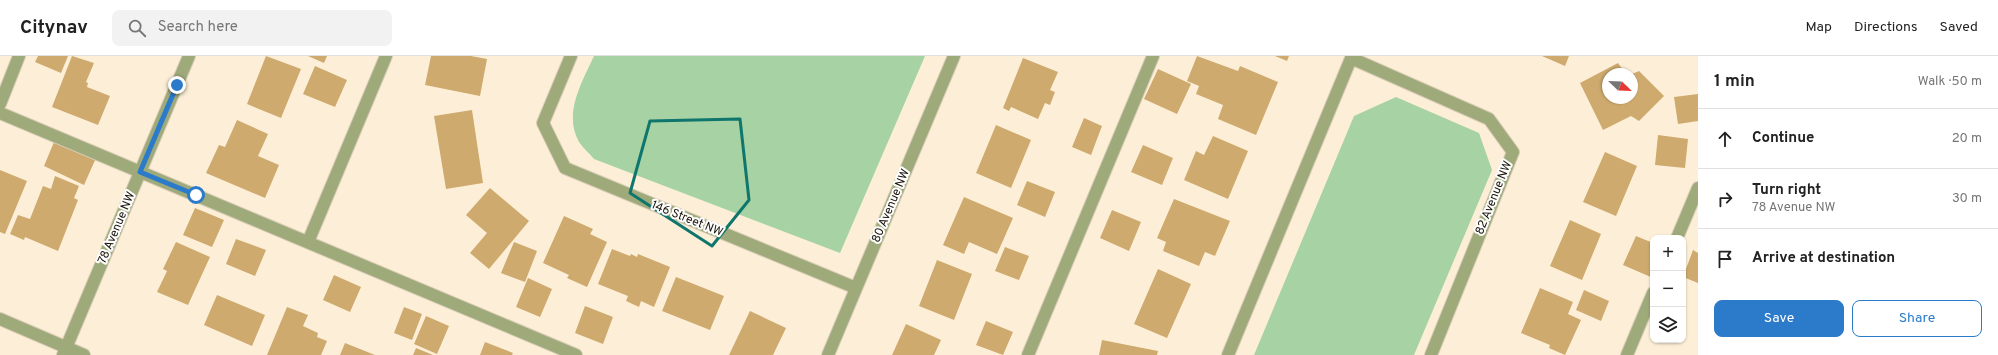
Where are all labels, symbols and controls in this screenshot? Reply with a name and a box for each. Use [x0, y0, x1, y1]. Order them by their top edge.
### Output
search box [112, 10, 392, 46]
text: Citynav [20, 16, 88, 40]
icon: search [126, 17, 148, 39]
text: Search here [158, 18, 238, 37]
text: Map [1806, 19, 1832, 36]
text: Directions [1854, 19, 1918, 36]
text: Saved [1940, 19, 1978, 36]
north arrow [1602, 68, 1638, 104]
text: 1 min [1714, 71, 1755, 93]
text: Walk · 50 m [1918, 74, 1982, 90]
route end [168, 76, 186, 94]
icon: ahead [1714, 128, 1736, 150]
text: Continue [1752, 129, 1814, 148]
text: 20 m [1952, 131, 1982, 147]
street label: 82 Avenue NW [1472, 159, 1516, 237]
street label: 80 Avenue NW [868, 167, 914, 245]
text: Turn right [1752, 181, 1821, 200]
route start [187, 186, 205, 204]
icon: right [1714, 188, 1736, 210]
street label: 78 Avenue NW [95, 189, 139, 267]
text: 30 m [1952, 191, 1982, 207]
street label: 146 Street NW [649, 197, 725, 241]
text: 78 Avenue NW [1752, 200, 1835, 216]
map controls [1650, 235, 1686, 343]
button: + [1650, 235, 1686, 271]
icon: arrive [1714, 248, 1736, 270]
text: Arrive at destination [1752, 249, 1895, 268]
button: − [1650, 271, 1686, 307]
button: Save [1714, 300, 1844, 337]
button: Share [1852, 300, 1982, 337]
button: layers [1650, 307, 1686, 343]

